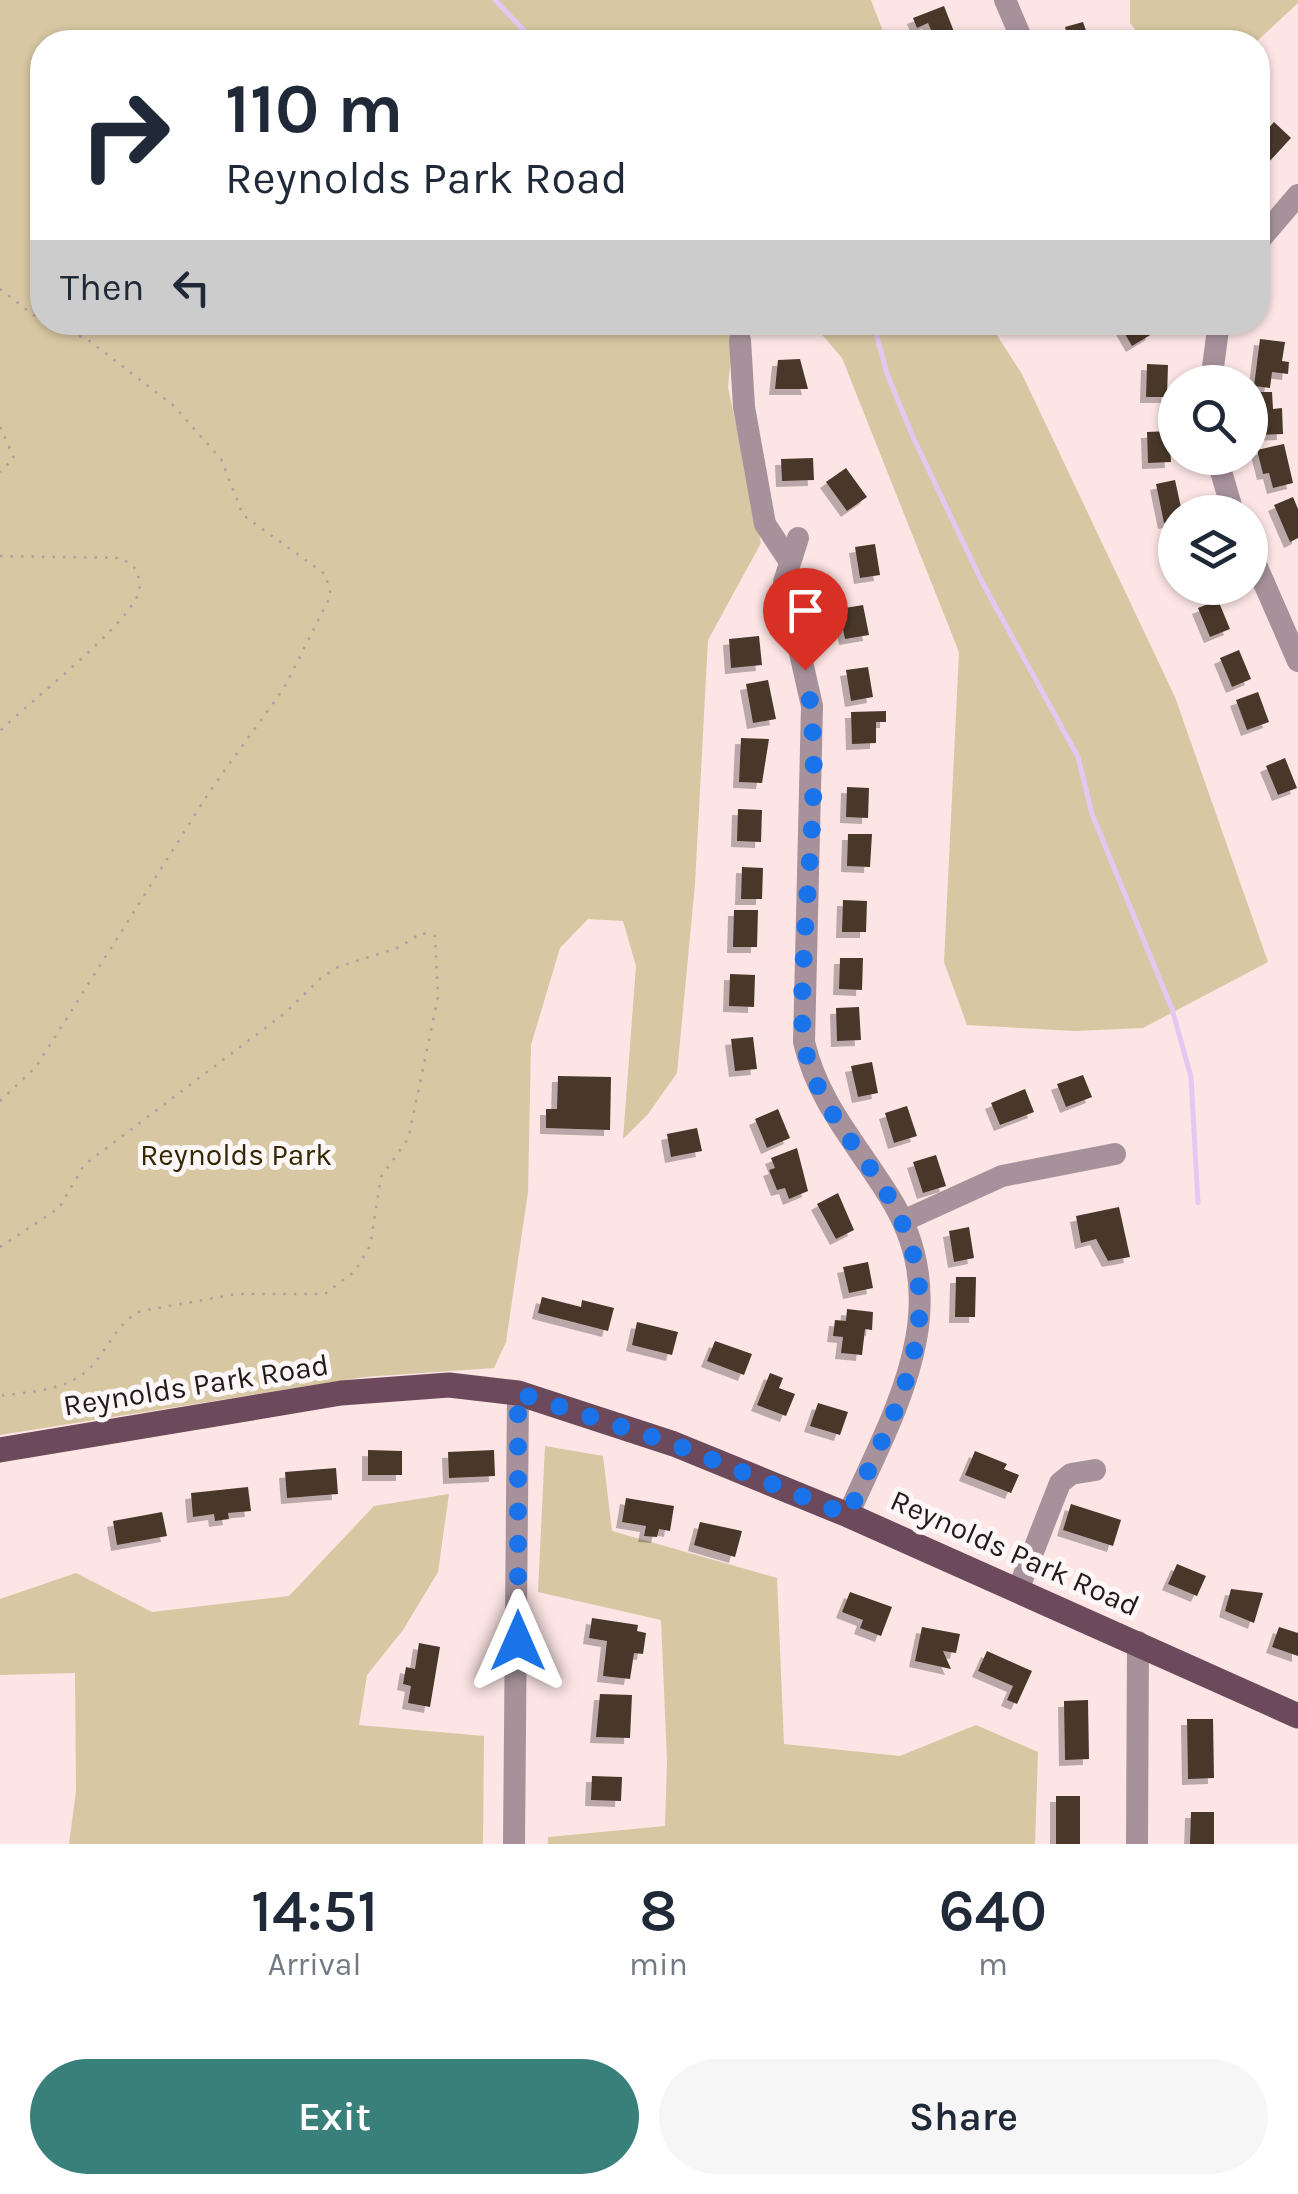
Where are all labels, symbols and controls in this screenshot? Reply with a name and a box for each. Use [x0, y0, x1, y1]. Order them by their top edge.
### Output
text: 110 m [225, 68, 403, 150]
icon: right [60, 70, 190, 200]
text: Reynolds Park Road [225, 152, 628, 204]
icon: left [164, 260, 219, 315]
text: Then [60, 265, 144, 310]
map controls [1158, 365, 1268, 605]
button: search [1158, 365, 1268, 475]
button: layers [1158, 495, 1268, 605]
pin [763, 568, 848, 671]
icon: arrive [778, 583, 833, 638]
park label: Reynolds Park [140, 1137, 332, 1173]
street label: Reynolds Park Road [61, 1346, 331, 1424]
street label: Reynolds Park Road [885, 1482, 1145, 1624]
position arrow [466, 1589, 570, 1693]
text: 14:51 [251, 1876, 378, 1946]
text: 8 [639, 1876, 678, 1946]
text: 640 [939, 1876, 1047, 1946]
text: Arrival [268, 1946, 361, 1983]
text: min [629, 1946, 688, 1983]
text: m [978, 1946, 1008, 1983]
button: Exit [30, 2059, 639, 2174]
button: Share [659, 2059, 1268, 2174]

